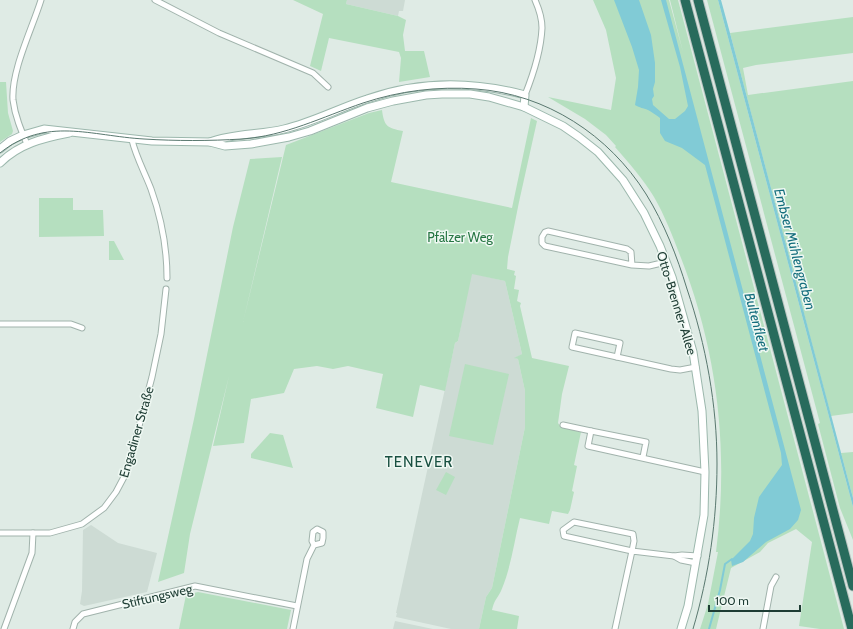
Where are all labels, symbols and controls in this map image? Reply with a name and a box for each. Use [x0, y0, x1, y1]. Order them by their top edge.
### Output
water label: Embser Mühlengraben [770, 186, 820, 312]
park label: Pfälzer Weg [427, 229, 493, 245]
street label: Otto-Brenner-Allee [654, 249, 700, 357]
water label: Bultenfleet [741, 291, 774, 354]
street label: Engadiner Straße [115, 384, 157, 479]
district label: TENEVER [385, 453, 453, 471]
street label: Stiftungsweg [120, 580, 194, 612]
scale bar [709, 587, 800, 613]
text: 100 m [715, 593, 749, 608]

